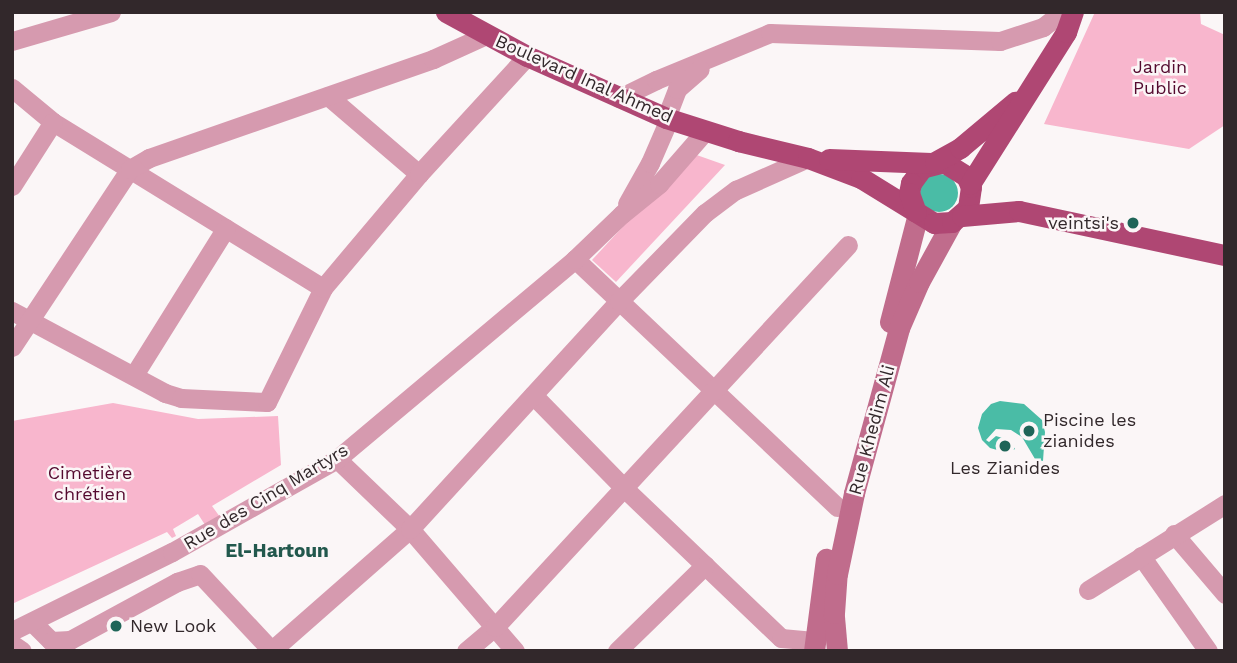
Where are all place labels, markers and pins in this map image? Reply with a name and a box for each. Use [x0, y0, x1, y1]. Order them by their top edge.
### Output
place label: veintsi's [1048, 212, 1119, 234]
marker: veintsi's [1125, 215, 1141, 231]
place label: Piscine les zianides [1043, 410, 1136, 452]
marker: Piscine les zianides [1021, 423, 1037, 439]
marker: Les Zianides [997, 438, 1013, 454]
place label: Les Zianides [950, 457, 1060, 479]
place label: New Look [130, 615, 217, 637]
marker: New Look [108, 618, 124, 634]

